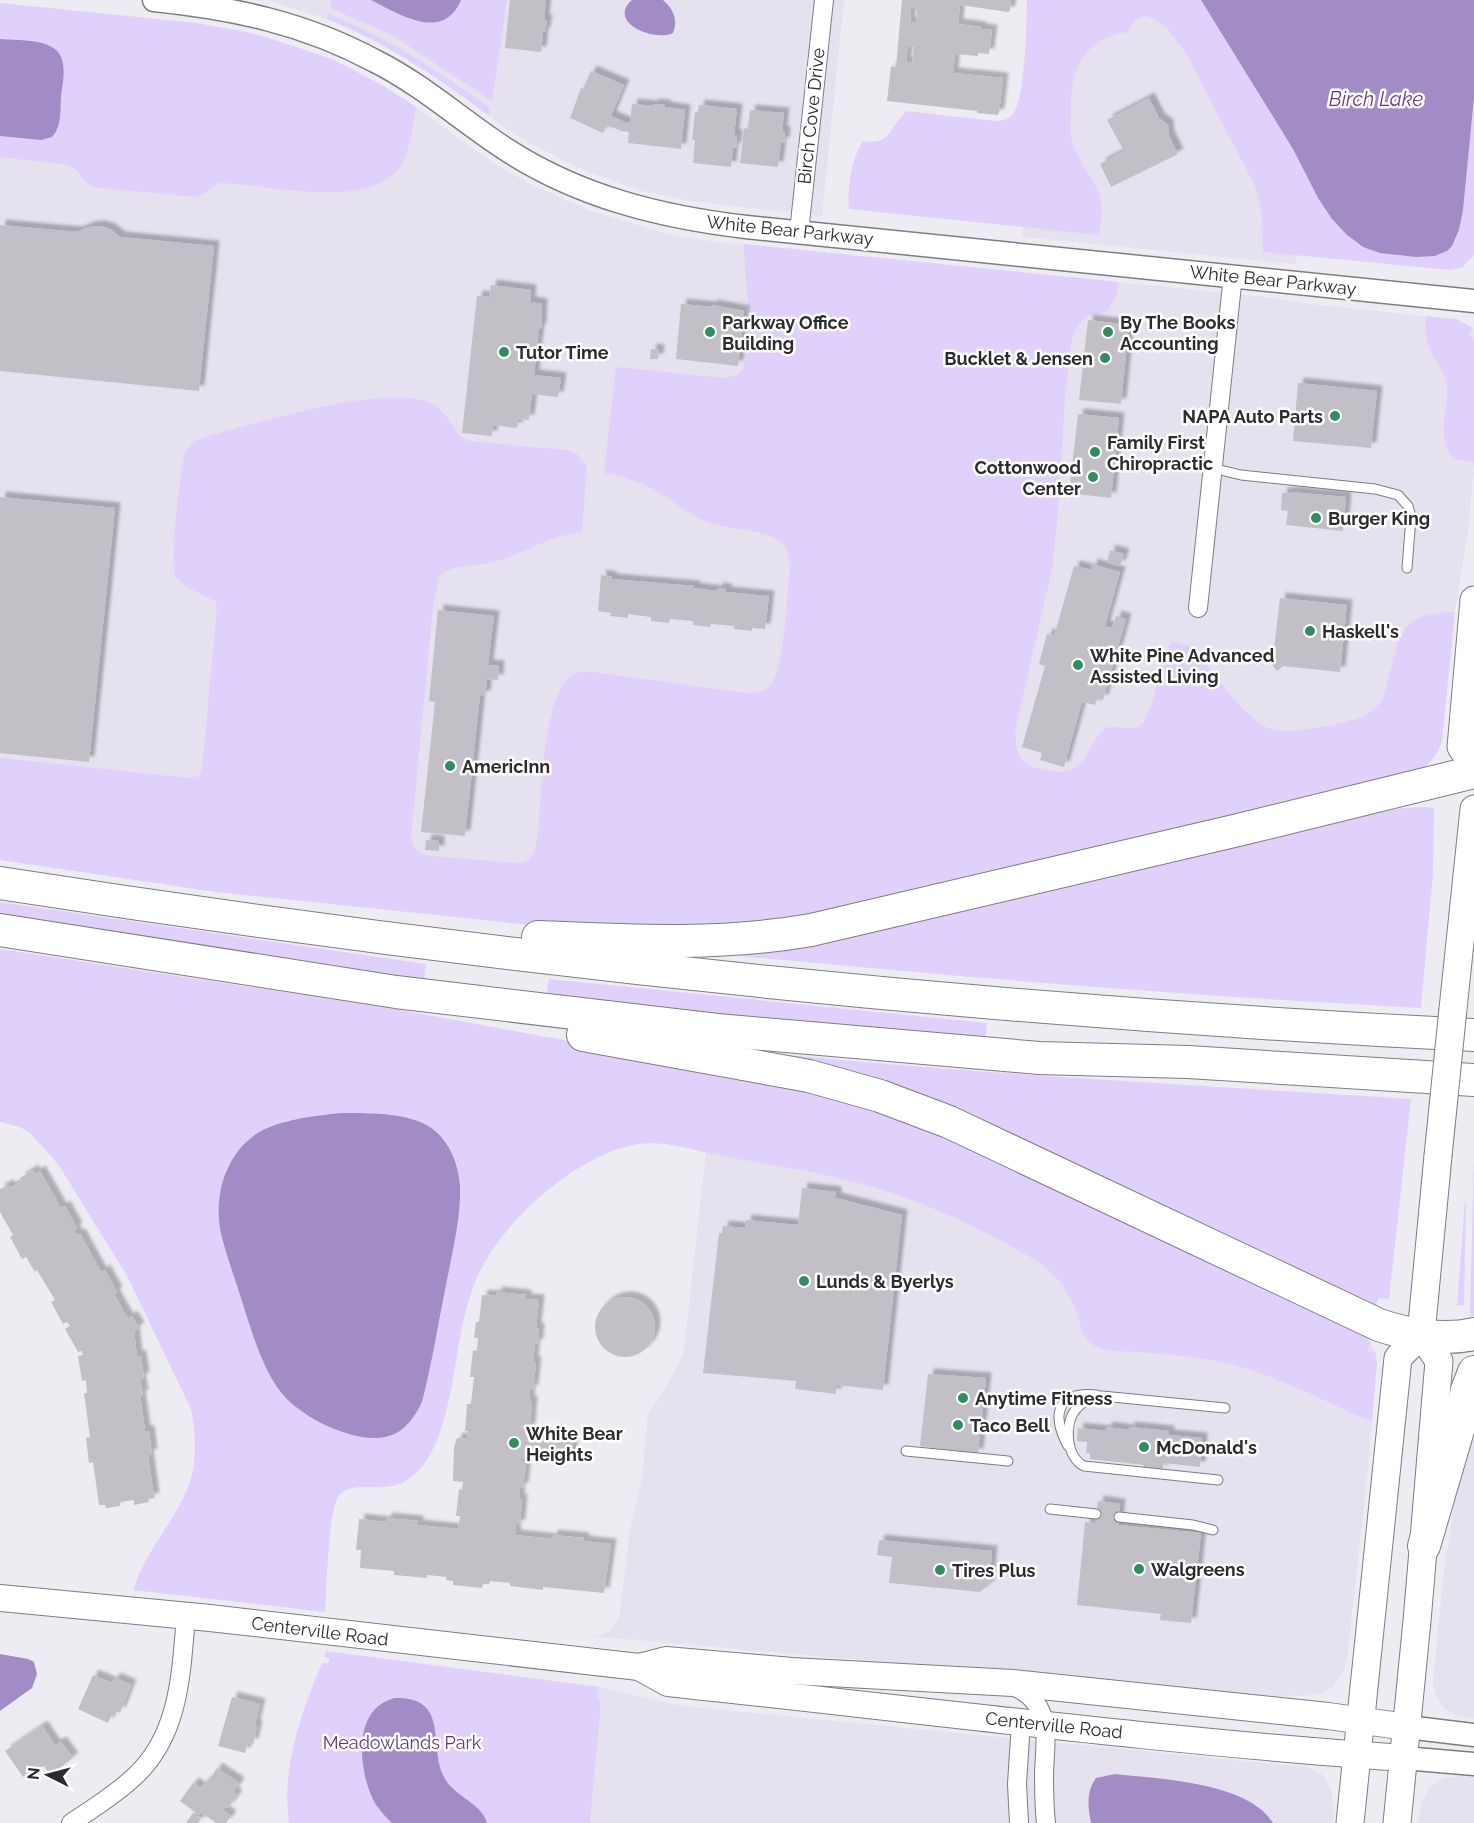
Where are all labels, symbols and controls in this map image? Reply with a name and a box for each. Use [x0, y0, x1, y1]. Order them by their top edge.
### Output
street label: Birch Cove Drive [793, 46, 829, 185]
water label: Birch Lake [1329, 87, 1423, 111]
street label: White Bear Parkway [706, 211, 875, 249]
street label: White Bear Parkway [1189, 261, 1358, 299]
place label: Parkway Office Building [722, 312, 849, 354]
place label: By The Books Accounting [1120, 312, 1236, 354]
marker: Parkway Office Building [703, 325, 717, 339]
marker: By The Books Accounting [1101, 325, 1115, 339]
place label: Tutor Time [516, 342, 609, 363]
marker: Tutor Time [497, 345, 511, 359]
place label: Bucklet & Jensen [944, 348, 1093, 369]
marker: Bucklet & Jensen [1098, 351, 1112, 365]
place label: NAPA Auto Parts [1182, 406, 1323, 427]
marker: NAPA Auto Parts [1328, 409, 1342, 423]
place label: Family First Chiropractic [1107, 432, 1213, 474]
marker: Family First Chiropractic [1088, 445, 1102, 459]
place label: Cottonwood Center [974, 457, 1081, 499]
marker: Cottonwood Center [1086, 470, 1100, 484]
place label: Burger King [1328, 508, 1430, 529]
marker: Burger King [1309, 511, 1323, 525]
place label: Haskell's [1322, 621, 1399, 642]
marker: Haskell's [1303, 624, 1317, 638]
place label: White Pine Advanced Assisted Living [1090, 645, 1274, 687]
marker: White Pine Advanced Assisted Living [1071, 658, 1085, 672]
place label: AmericInn [462, 756, 550, 777]
marker: AmericInn [443, 759, 457, 773]
place label: Lunds & Byerlys [816, 1271, 954, 1292]
marker: Lunds & Byerlys [797, 1274, 811, 1288]
place label: Anytime Fitness [975, 1388, 1112, 1409]
marker: Anytime Fitness [956, 1391, 970, 1405]
place label: Taco Bell [970, 1415, 1050, 1436]
marker: Taco Bell [951, 1418, 965, 1432]
place label: White Bear Heights [526, 1423, 623, 1465]
marker: White Bear Heights [507, 1436, 521, 1450]
place label: McDonald's [1156, 1437, 1257, 1458]
marker: McDonald's [1137, 1440, 1151, 1454]
place label: Walgreens [1151, 1559, 1245, 1580]
place label: Tires Plus [952, 1560, 1036, 1581]
marker: Walgreens [1132, 1562, 1146, 1576]
marker: Tires Plus [933, 1563, 947, 1577]
street label: Centerville Road [250, 1612, 390, 1650]
street label: Centerville Road [984, 1707, 1124, 1743]
park label: Meadowlands Park [323, 1732, 482, 1753]
north arrow [18, 1745, 78, 1805]
text: N [23, 1766, 44, 1781]

